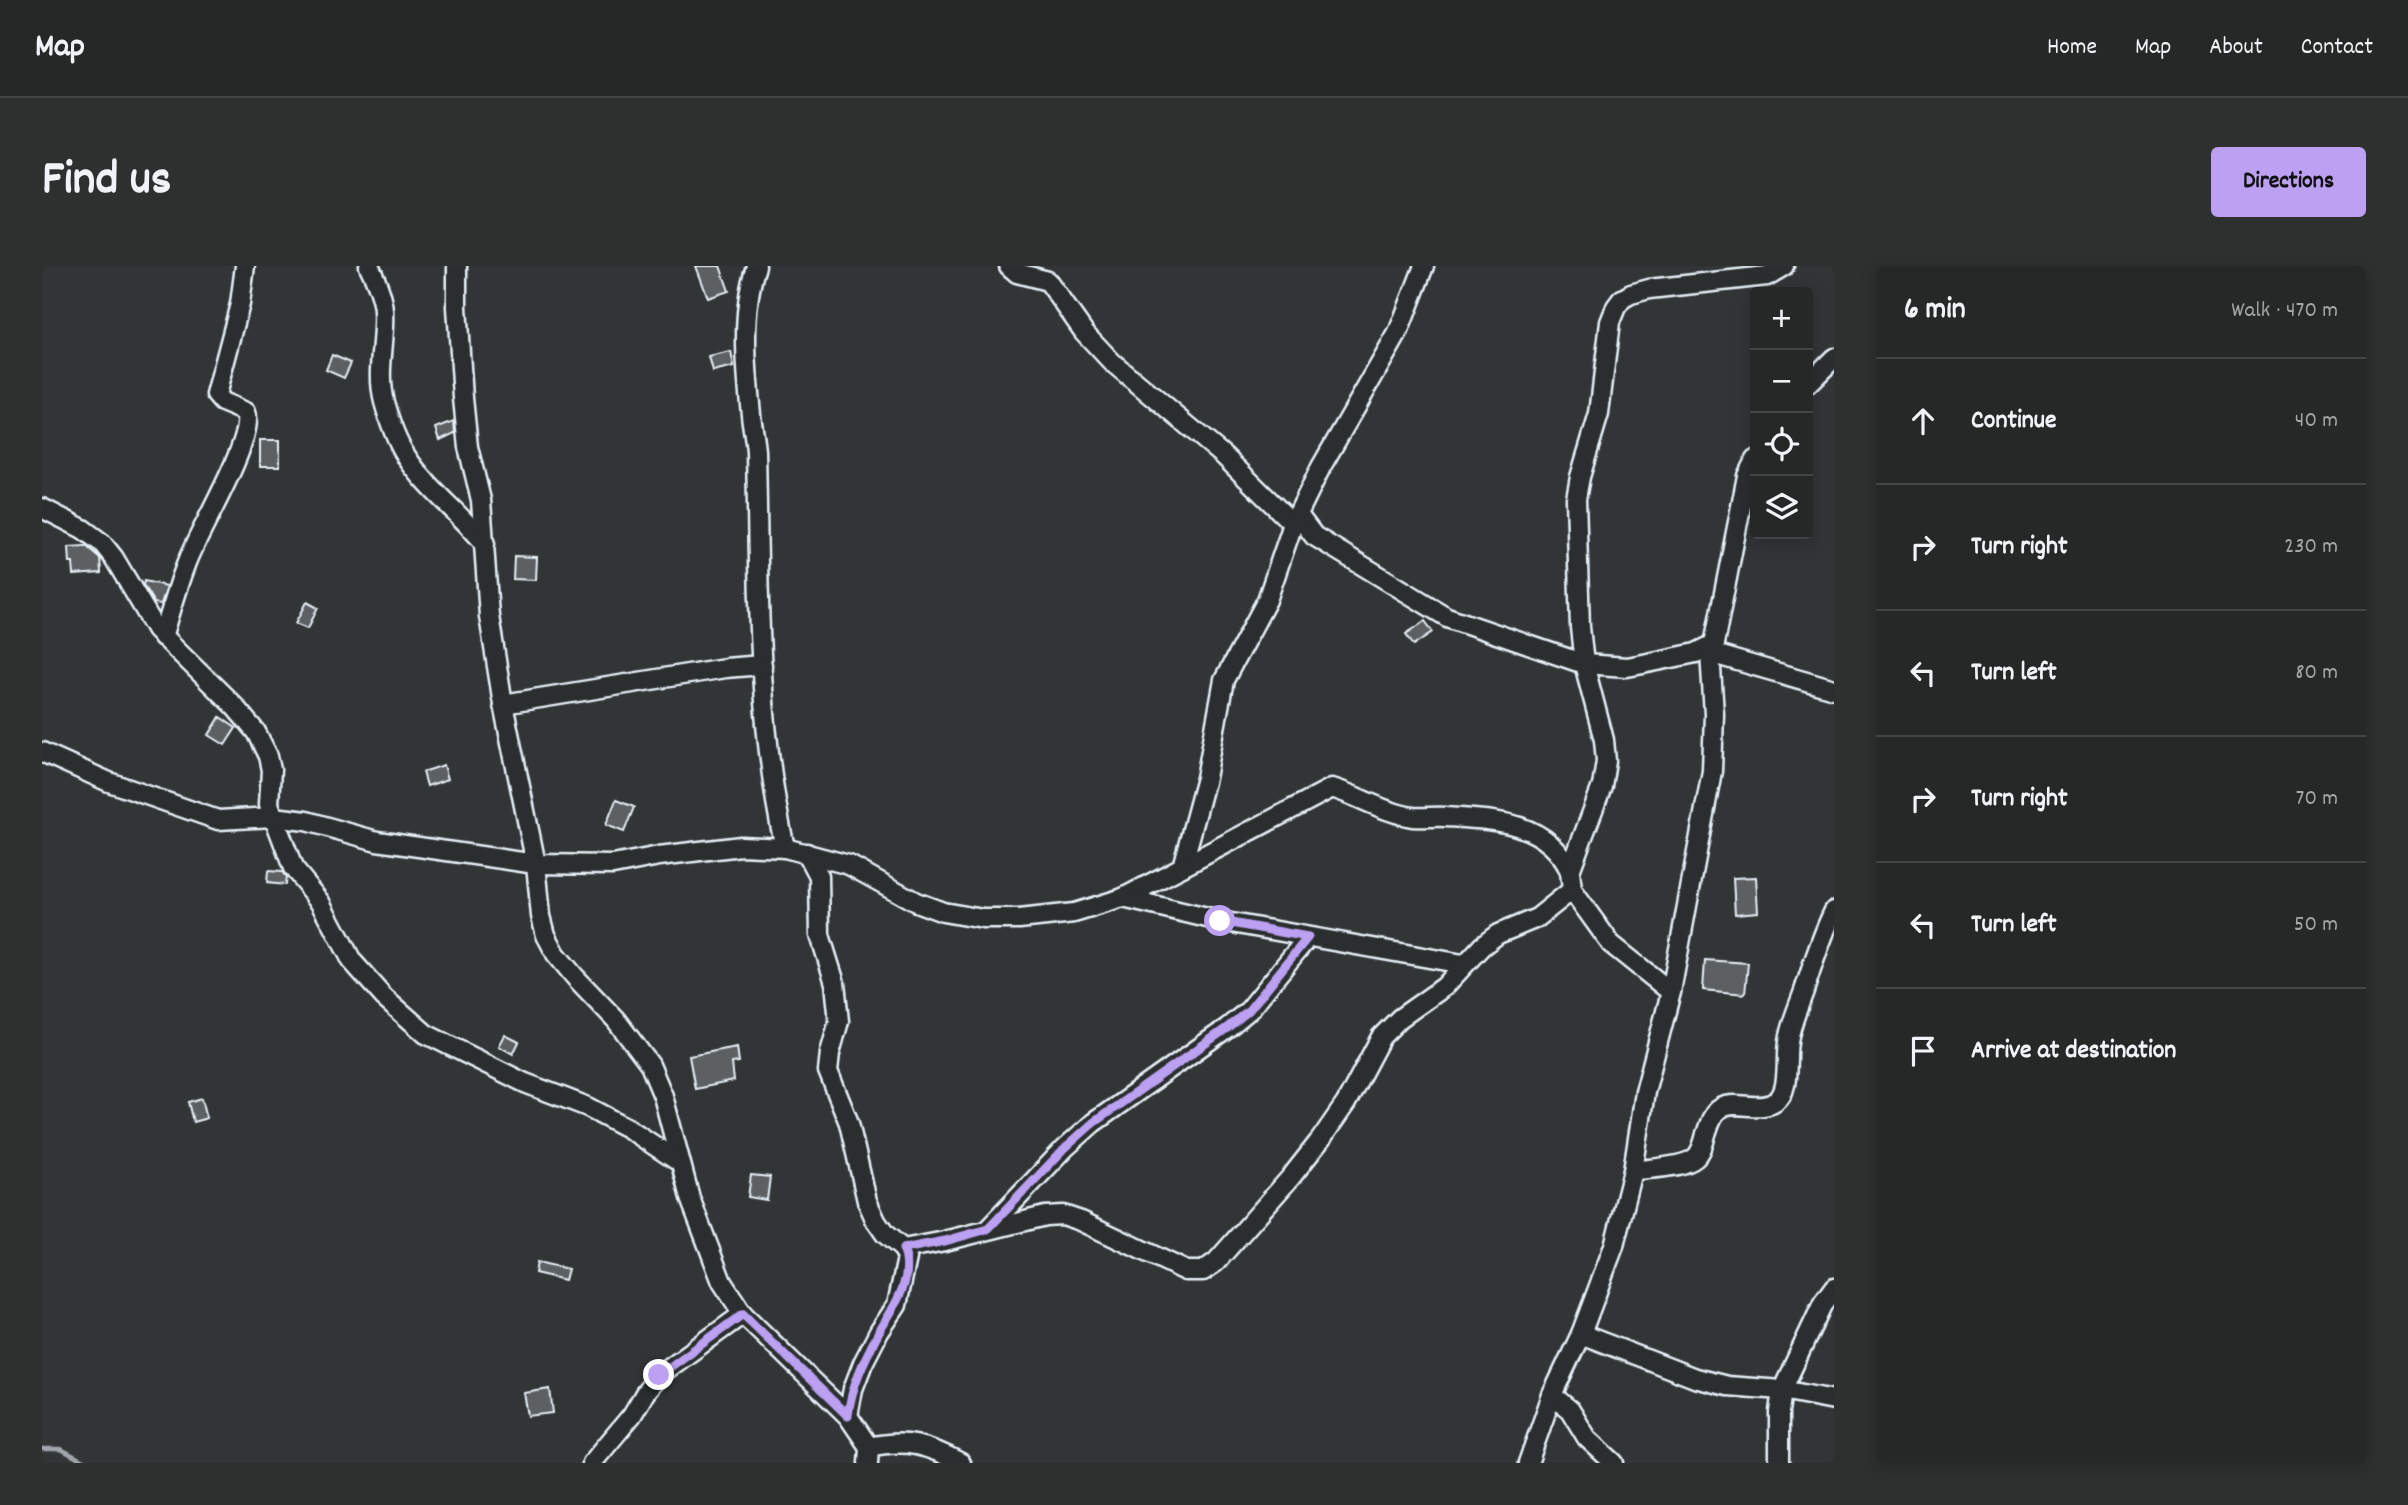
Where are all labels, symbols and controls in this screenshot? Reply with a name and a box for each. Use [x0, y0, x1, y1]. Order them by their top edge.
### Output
text: Map [35, 25, 85, 72]
text: Home [2047, 31, 2097, 65]
text: Map [2135, 31, 2171, 65]
text: About [2209, 31, 2263, 65]
text: Contact [2301, 31, 2373, 65]
text: Find us [42, 147, 171, 217]
button: Directions [2211, 147, 2366, 217]
map controls [1750, 287, 1813, 539]
button: + [1750, 287, 1813, 350]
text: 6 min [1904, 290, 1966, 333]
text: Walk · 470 m [2231, 295, 2338, 328]
button: − [1750, 350, 1813, 413]
icon: ahead [1904, 402, 1942, 440]
text: Continue [1971, 403, 2056, 440]
text: 40 m [2295, 405, 2338, 438]
button: locate [1750, 413, 1813, 476]
button: layers [1750, 476, 1813, 539]
icon: right [1904, 528, 1942, 566]
text: Turn right [1971, 529, 2068, 566]
text: 230 m [2284, 531, 2338, 564]
icon: left [1904, 654, 1942, 692]
text: Turn left [1971, 655, 2057, 692]
text: 80 m [2295, 657, 2338, 690]
icon: right [1904, 780, 1942, 818]
text: Turn right [1971, 781, 2068, 818]
text: 70 m [2296, 783, 2338, 816]
route start [1204, 905, 1235, 936]
icon: left [1904, 906, 1942, 944]
text: Turn left [1971, 907, 2057, 944]
text: 50 m [2294, 909, 2338, 942]
icon: arrive [1904, 1032, 1942, 1070]
text: Arrive at destination [1971, 1033, 2176, 1070]
route end [643, 1359, 674, 1390]

